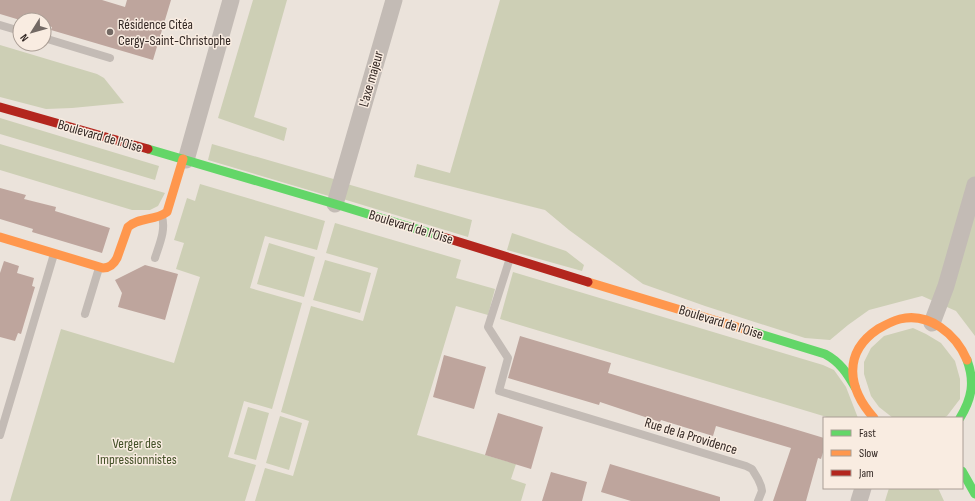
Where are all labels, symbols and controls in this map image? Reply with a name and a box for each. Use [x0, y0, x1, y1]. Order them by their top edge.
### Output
north arrow [12, 12, 52, 52]
place label: Résidence Citéa Cergy-Saint-Christophe [118, 16, 231, 49]
marker: Résidence Citéa Cergy-Saint-Christophe [105, 27, 115, 37]
text: N [17, 31, 31, 44]
street label: L'axe majeur [355, 49, 387, 109]
street label: Boulevard de l'Oise [56, 116, 144, 156]
street label: Boulevard de l'Oise [367, 206, 455, 248]
street label: Boulevard de l'Oise [677, 301, 765, 343]
street label: Rue de la Providence [643, 414, 739, 458]
legend [823, 417, 963, 489]
text: Fast [859, 426, 876, 441]
park label: Verger des Impressionnistes [97, 435, 177, 468]
text: Slow [859, 446, 878, 461]
text: Jam [858, 466, 874, 481]

